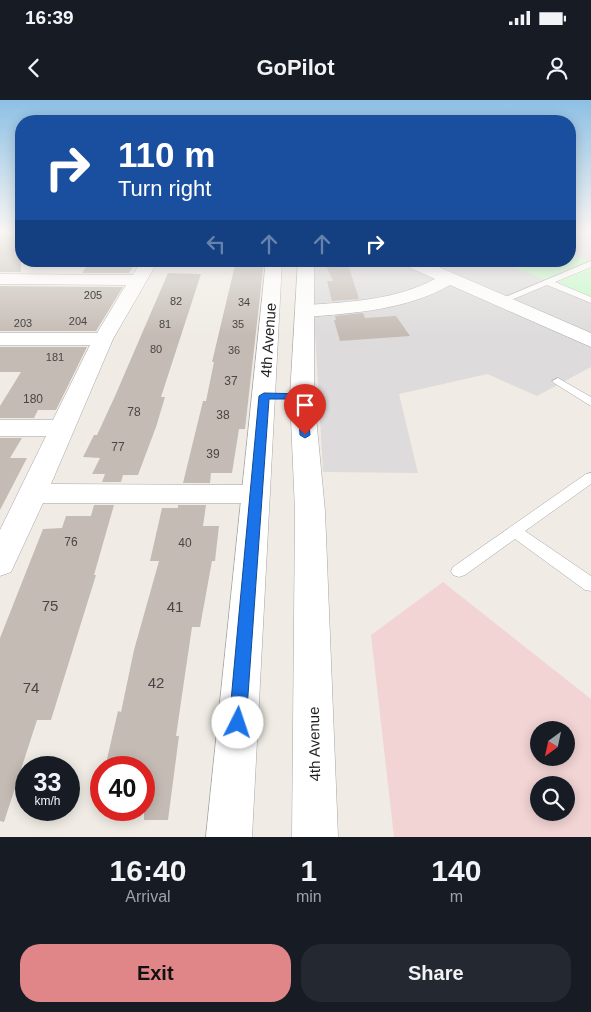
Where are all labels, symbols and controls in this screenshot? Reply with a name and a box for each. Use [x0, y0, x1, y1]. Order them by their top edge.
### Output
text: 16:39 [25, 7, 74, 28]
icon: back [20, 54, 48, 82]
icon: person [543, 54, 571, 82]
text: GoPilot [256, 55, 335, 80]
icon: right [35, 135, 100, 200]
text: 110 m [118, 135, 215, 174]
text: Turn right [118, 176, 211, 201]
icon: left [202, 230, 230, 258]
icon: ahead [255, 230, 283, 258]
icon: ahead [308, 230, 336, 258]
icon: right [361, 230, 389, 258]
house number: 205 [84, 289, 102, 301]
house number: 82 [170, 295, 182, 307]
house number: 34 [238, 296, 250, 308]
street label: 4th Avenue [257, 302, 279, 378]
house number: 204 [69, 315, 87, 327]
house number: 203 [14, 317, 32, 329]
house number: 81 [159, 318, 171, 330]
house number: 35 [232, 318, 244, 330]
house number: 80 [150, 343, 162, 355]
house number: 36 [228, 344, 240, 356]
house number: 181 [46, 351, 64, 363]
house number: 37 [224, 374, 238, 388]
pin [284, 384, 326, 435]
icon: arrive [291, 391, 319, 419]
house number: 180 [23, 392, 43, 406]
house number: 78 [127, 405, 141, 419]
house number: 38 [216, 408, 230, 422]
house number: 77 [111, 440, 125, 454]
house number: 39 [206, 447, 220, 461]
house number: 76 [64, 535, 78, 549]
house number: 40 [178, 536, 192, 550]
house number: 75 [42, 597, 58, 614]
house number: 41 [167, 598, 183, 615]
house number: 42 [148, 674, 164, 691]
house number: 74 [23, 679, 39, 696]
position arrow [211, 696, 263, 748]
street label: 4th Avenue [305, 706, 323, 782]
north arrow [530, 721, 575, 766]
map controls [530, 721, 575, 821]
speed limit sign: 40 [90, 756, 155, 821]
text: 33 [34, 768, 61, 796]
button: search [530, 776, 575, 821]
text: km/h [34, 794, 61, 808]
text: 16:40 [110, 854, 186, 887]
text: 1 [300, 854, 317, 887]
text: 140 [431, 854, 481, 887]
text: Arrival [125, 888, 171, 905]
text: min [296, 888, 322, 905]
text: m [450, 888, 463, 905]
button: Exit [20, 944, 291, 1002]
button: Share [301, 944, 571, 1002]

